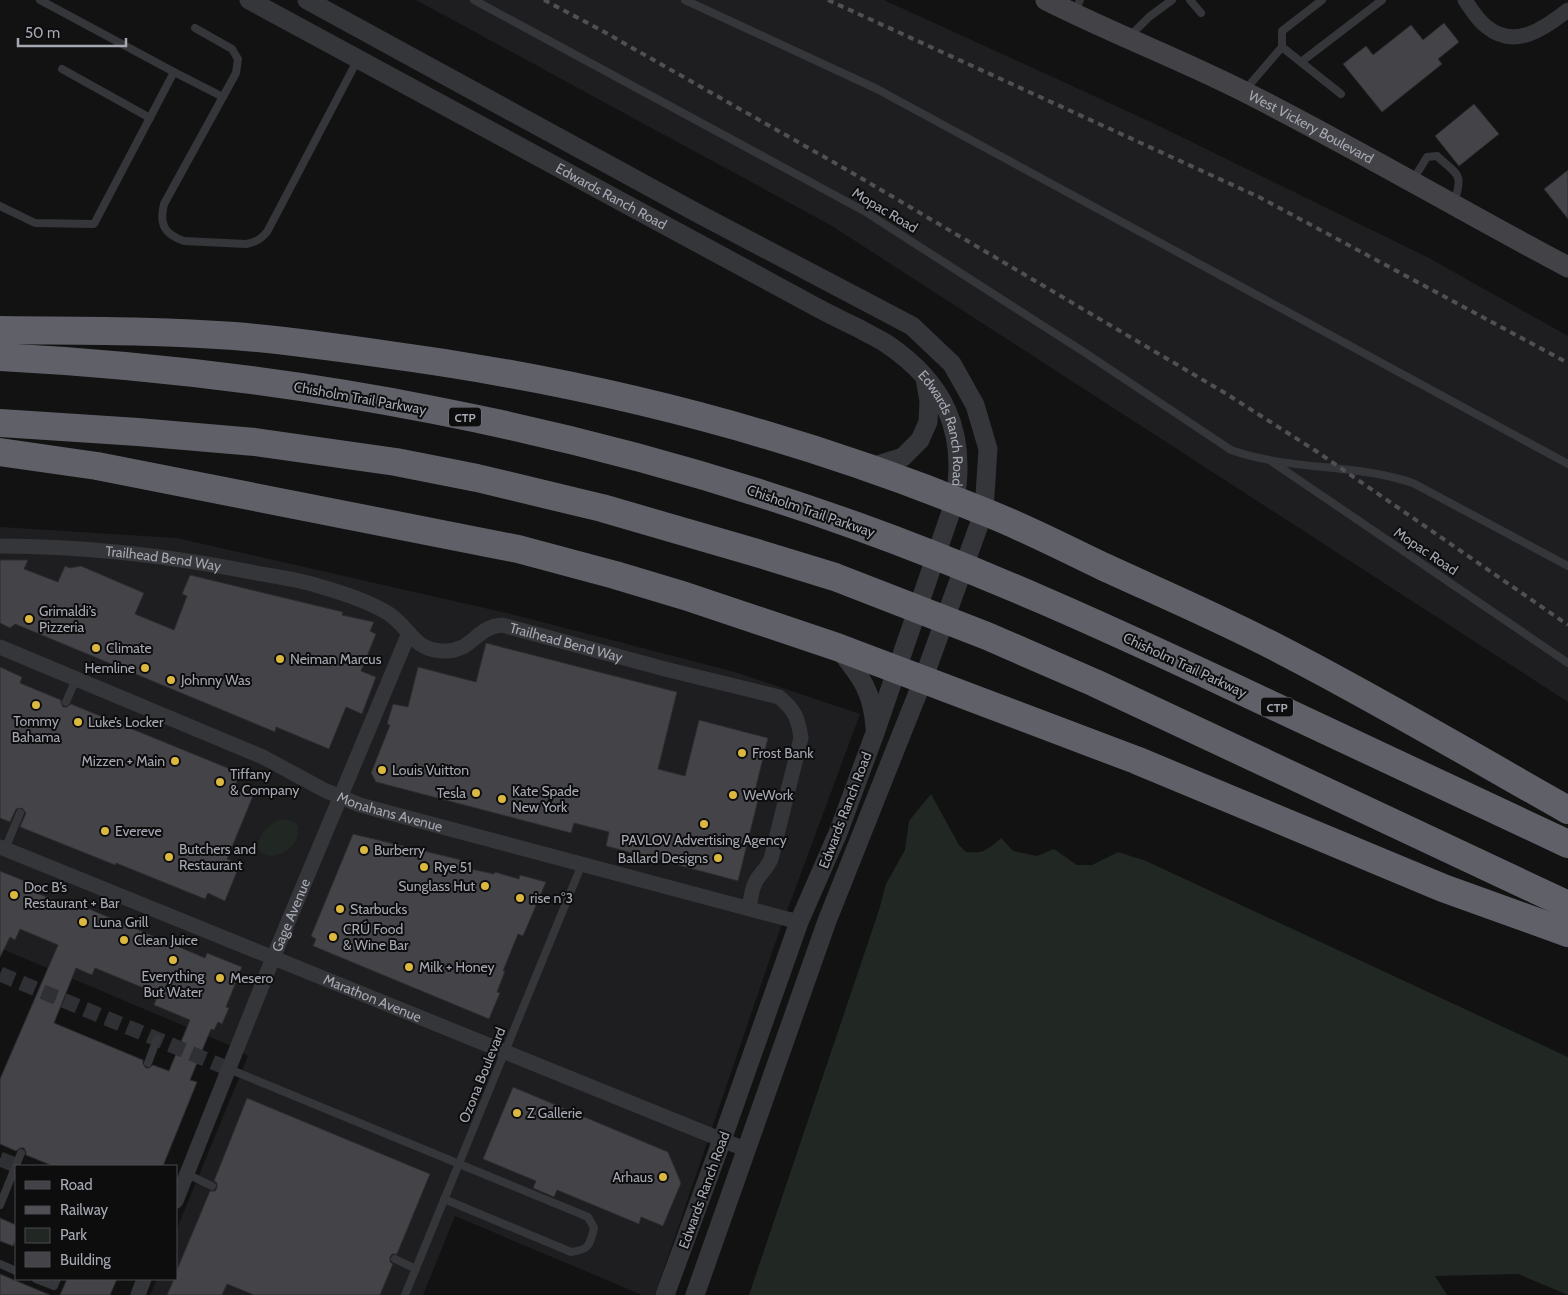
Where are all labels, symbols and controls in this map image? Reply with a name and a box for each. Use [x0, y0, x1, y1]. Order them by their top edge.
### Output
scale bar [18, 15, 125, 47]
text: 50 m [25, 24, 60, 42]
street label: West Vickery Boulevard [1245, 86, 1377, 168]
street label: Edwards Ranch Road [553, 159, 670, 233]
street label: Mopac Road [849, 183, 921, 237]
street label: Edwards Ranch Road [914, 366, 967, 487]
street label: Chisholm Trail Parkway [292, 377, 428, 419]
road number: CTP [449, 408, 481, 427]
street label: Chisholm Trail Parkway [744, 481, 878, 541]
street label: Mopac Road [1391, 523, 1461, 579]
street label: Trailhead Bend Way [105, 542, 223, 575]
place label: Grimaldi’s Pizzeria [39, 602, 97, 636]
marker: Grimaldi’s Pizzeria [23, 613, 35, 625]
street label: Trailhead Bend Way [508, 618, 625, 666]
street label: Chisholm Trail Parkway [1120, 628, 1250, 702]
place label: Climate [106, 639, 152, 657]
marker: Climate [90, 642, 102, 654]
place label: Neiman Marcus [290, 650, 382, 668]
marker: Neiman Marcus [274, 653, 286, 665]
place label: Hemline [85, 659, 135, 677]
marker: Hemline [139, 662, 151, 674]
place label: Johnny Was [180, 671, 251, 689]
marker: Johnny Was [165, 674, 177, 686]
road number: CTP [1261, 698, 1293, 716]
marker: Tommy Bahama [30, 699, 42, 711]
place label: Tommy Bahama [12, 712, 60, 746]
place label: Luke’s Locker [88, 713, 164, 731]
marker: Luke’s Locker [72, 716, 84, 728]
place label: Frost Bank [752, 744, 814, 762]
marker: Frost Bank [736, 747, 748, 759]
street label: Edwards Ranch Road [814, 749, 876, 871]
place label: Mizzen + Main [81, 752, 165, 770]
marker: Mizzen + Main [169, 755, 181, 767]
place label: Louis Vuitton [392, 761, 469, 779]
marker: Louis Vuitton [376, 764, 388, 776]
place label: Tiffany & Company [230, 765, 299, 799]
marker: Tiffany & Company [214, 776, 226, 788]
place label: Kate Spade New York [512, 782, 579, 816]
place label: Tesla [437, 784, 466, 802]
place label: WeWork [743, 786, 794, 804]
street label: Monahans Avenue [334, 787, 445, 836]
marker: Tesla [470, 787, 482, 799]
marker: WeWork [727, 789, 739, 801]
marker: Kate Spade New York [496, 793, 508, 805]
marker: PAVLOV Advertising Agency [698, 818, 710, 830]
place label: Evereve [115, 822, 162, 840]
marker: Evereve [99, 825, 111, 837]
place label: PAVLOV Advertising Agency [621, 831, 787, 849]
place label: Butchers and Restaurant [179, 840, 256, 874]
place label: Burberry [374, 841, 425, 859]
marker: Burberry [358, 844, 370, 856]
place label: Ballard Designs [618, 849, 708, 867]
marker: Butchers and Restaurant [163, 851, 175, 863]
marker: Ballard Designs [712, 852, 724, 864]
place label: Rye 51 [434, 858, 472, 876]
marker: Rye 51 [418, 861, 430, 873]
street label: Gage Avenue [268, 876, 314, 955]
place label: Sunglass Hut [398, 877, 475, 895]
place label: Doc B’s Restaurant + Bar [24, 878, 120, 912]
marker: Sunglass Hut [479, 880, 491, 892]
marker: Doc B’s Restaurant + Bar [8, 889, 20, 901]
place label: rise n°3 [530, 889, 573, 907]
marker: rise n°3 [514, 892, 526, 904]
place label: Starbucks [350, 900, 408, 918]
marker: Starbucks [334, 903, 346, 915]
place label: Luna Grill [93, 913, 149, 931]
marker: Luna Grill [77, 916, 89, 928]
place label: CRÚ Food & Wine Bar [343, 920, 409, 954]
place label: Clean Juice [134, 931, 198, 949]
marker: CRÚ Food & Wine Bar [327, 931, 339, 943]
marker: Clean Juice [118, 934, 130, 946]
marker: Everything But Water [167, 954, 179, 966]
place label: Milk + Honey [419, 958, 495, 976]
marker: Milk + Honey [403, 961, 415, 973]
place label: Everything But Water [141, 967, 206, 1001]
place label: Mesero [230, 969, 274, 987]
street label: Marathon Avenue [321, 970, 424, 1026]
marker: Mesero [214, 972, 226, 984]
street label: Ozona Boulevard [455, 1024, 509, 1126]
place label: Z Gallerie [527, 1104, 582, 1122]
marker: Z Gallerie [511, 1107, 523, 1119]
street label: Edwards Ranch Road [674, 1129, 734, 1251]
legend [15, 1165, 178, 1280]
place label: Arhaus [613, 1168, 653, 1186]
marker: Arhaus [657, 1171, 669, 1183]
text: Road [60, 1176, 93, 1194]
text: Railway [60, 1201, 109, 1219]
text: Park [60, 1226, 87, 1244]
text: Building [60, 1251, 111, 1269]

